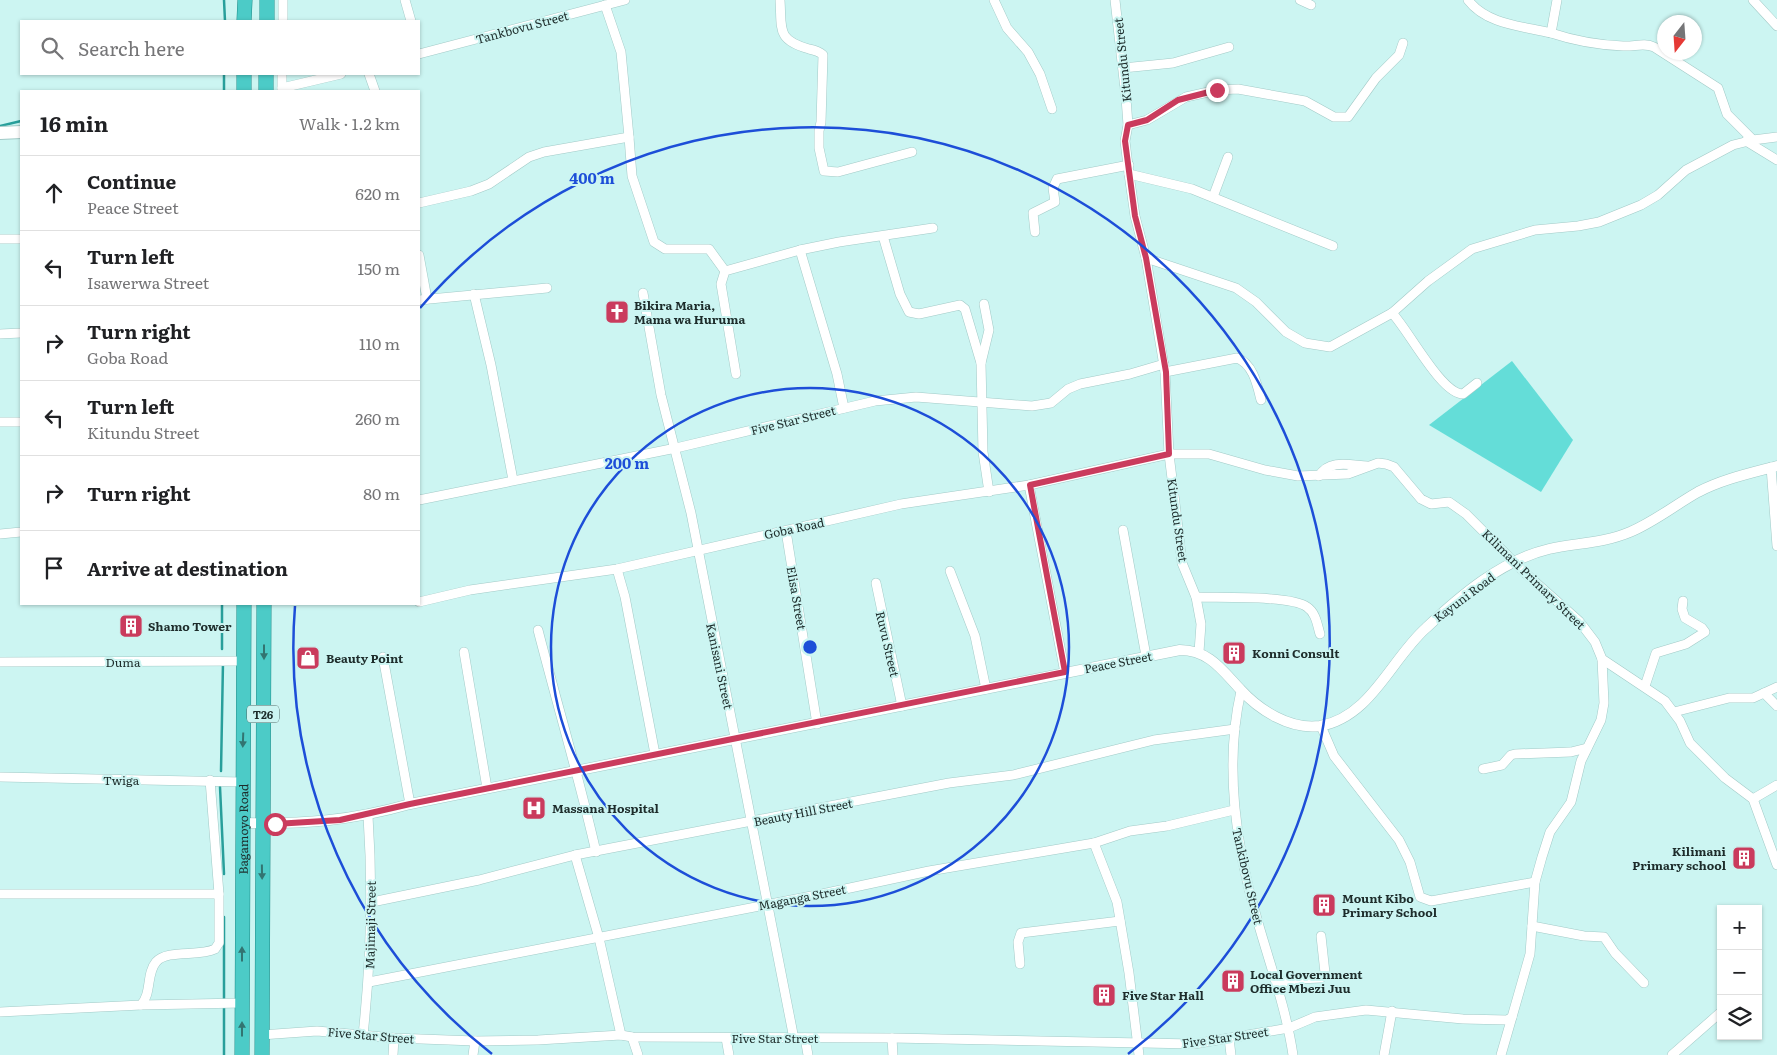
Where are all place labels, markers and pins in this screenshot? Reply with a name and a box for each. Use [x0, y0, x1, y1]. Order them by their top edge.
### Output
place label: Bikira Maria, Mama wa Huruma [634, 296, 745, 328]
church icon: Bikira Maria, Mama wa Huruma [604, 299, 630, 325]
building icon: Shamo Tower [118, 613, 144, 639]
place label: Shamo Tower [148, 617, 232, 635]
centre of rings [801, 638, 819, 656]
building icon: Konni Consult [1221, 640, 1247, 666]
place label: Konni Consult [1252, 644, 1340, 662]
shop icon: Beauty Point [295, 645, 321, 671]
place label: Beauty Point [326, 649, 404, 667]
hospital icon: Massana Hospital [521, 795, 547, 821]
place label: Massana Hospital [552, 799, 660, 817]
place label: Kilimani Primary school [1632, 842, 1727, 874]
building icon: Kilimani Primary school [1731, 845, 1757, 871]
place label: Mount Kibo Primary School [1342, 889, 1438, 921]
building icon: Mount Kibo Primary School [1311, 892, 1337, 918]
place label: Local Government Office Mbezi Juu [1250, 965, 1363, 997]
building icon: Local Government Office Mbezi Juu [1220, 968, 1246, 994]
building icon: Five Star Hall [1091, 982, 1117, 1008]
place label: Five Star Hall [1122, 986, 1205, 1004]

